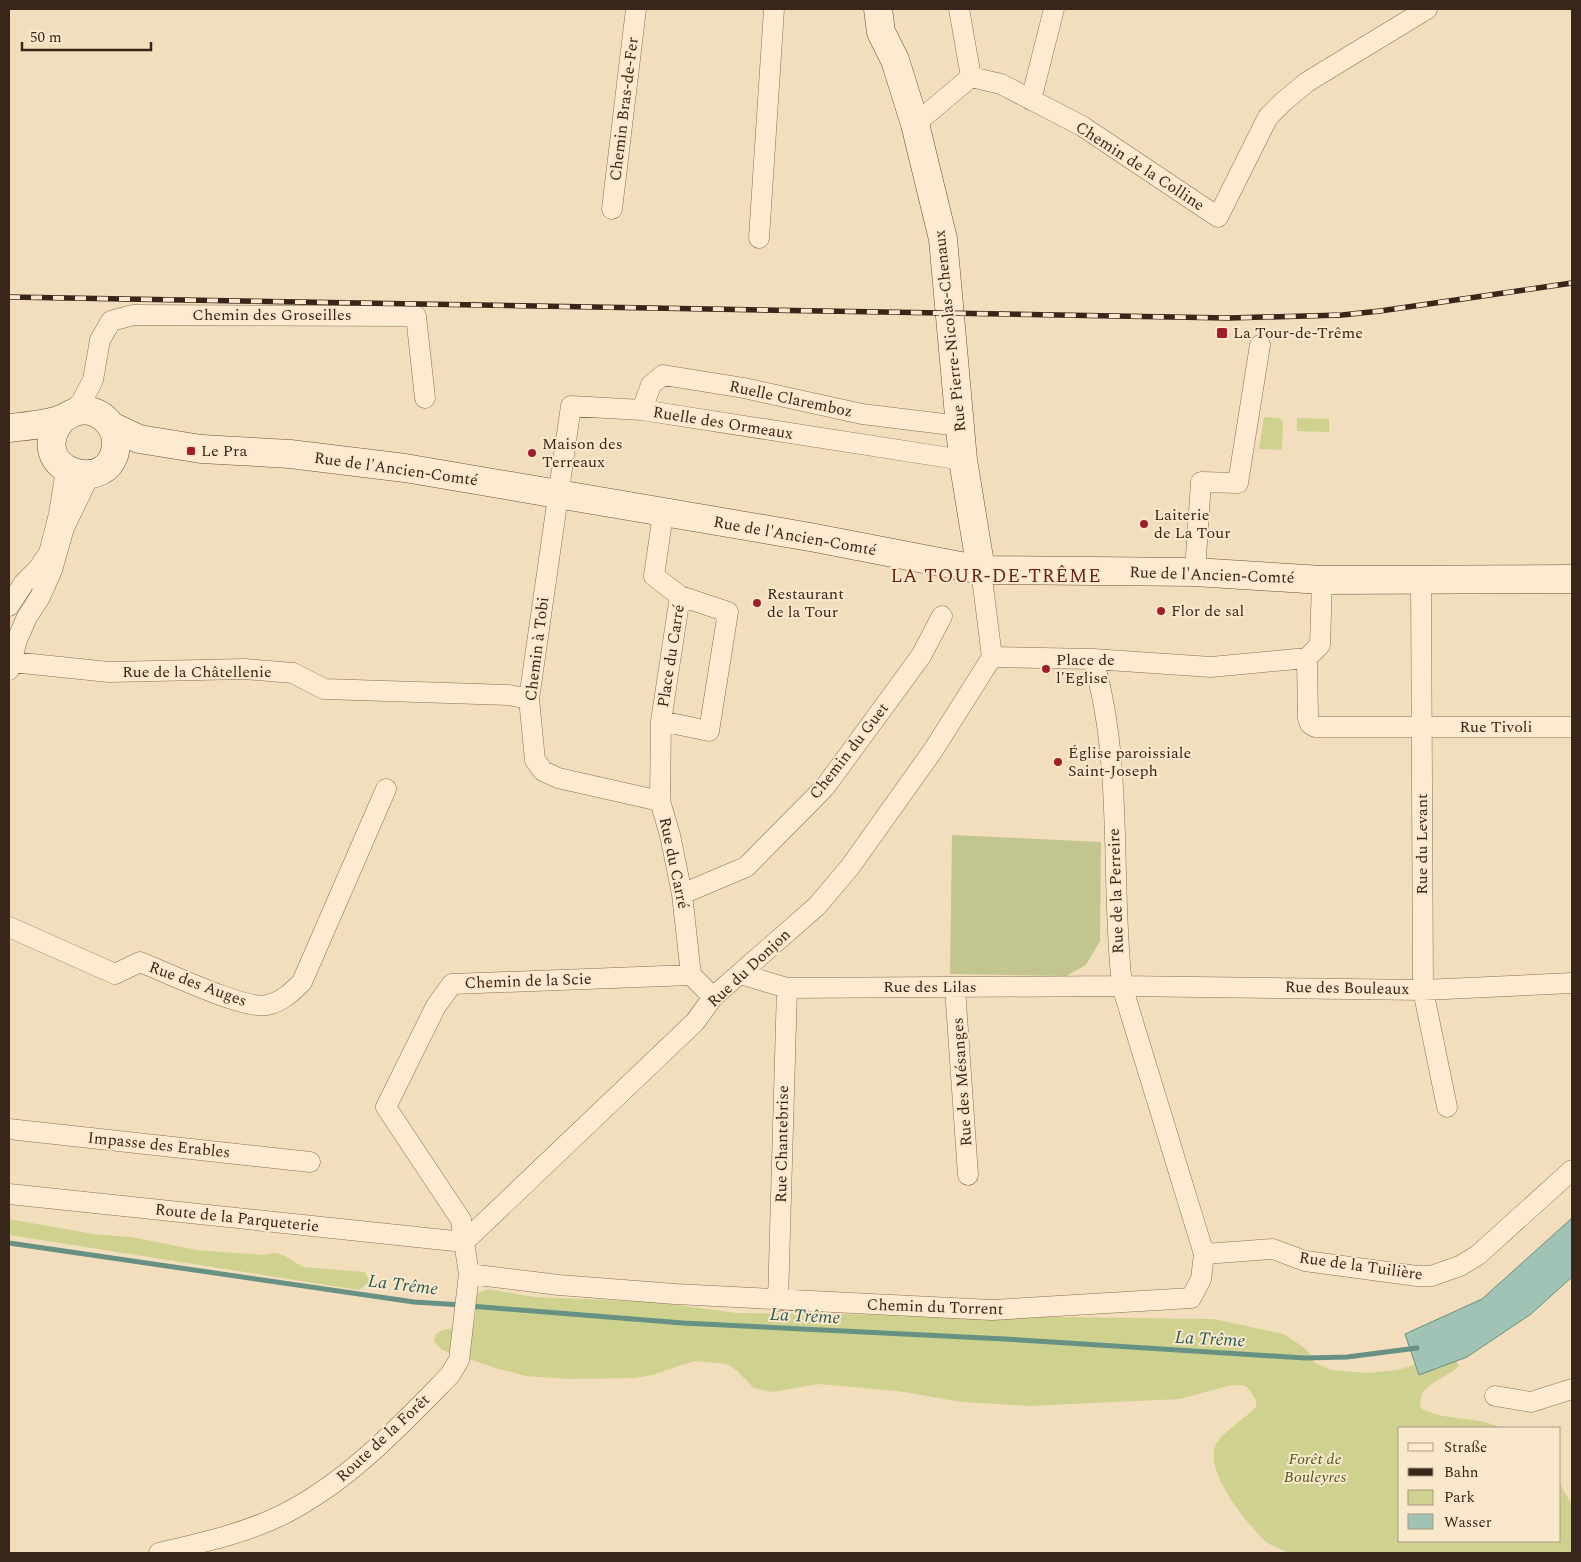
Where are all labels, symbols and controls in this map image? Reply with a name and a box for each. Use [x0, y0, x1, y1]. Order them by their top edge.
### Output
scale bar [22, 20, 151, 52]
text: 50 m [30, 26, 62, 49]
street label: Chemin Bras-de-Fer [603, 36, 645, 182]
street label: Chemin de la Colline [1071, 115, 1209, 217]
street label: Rue Pierre-Nicolas-Chenaux [927, 229, 973, 433]
street label: Chemin des Groseilles [192, 303, 352, 327]
place label: La Tour-de-Trême [1233, 321, 1363, 345]
marker: La Tour-de-Trême [1215, 326, 1229, 340]
street label: Ruelle Claremboz [727, 374, 855, 424]
street label: Ruelle des Ormeaux [651, 400, 795, 446]
place label: Maison des Terreaux [542, 432, 623, 474]
place label: Le Pra [201, 439, 247, 463]
marker: Le Pra [185, 445, 197, 457]
street label: Rue de l'Ancien-Comté [313, 446, 480, 492]
marker: Maison des Terreaux [526, 447, 538, 459]
place label: Laiterie de La Tour [1154, 503, 1231, 545]
street label: Rue de l'Ancien-Comté [712, 510, 879, 562]
marker: Laiterie de La Tour [1138, 518, 1150, 530]
street label: Rue de l'Ancien-Comté [1129, 560, 1295, 590]
district label: LA TOUR-DE-TRÊME [890, 562, 1102, 591]
place label: Restaurant de la Tour [767, 582, 844, 624]
street label: Chemin à Tobi [519, 595, 555, 703]
marker: Restaurant de la Tour [751, 597, 763, 609]
place label: Flor de sal [1171, 599, 1244, 623]
street label: Place du Carré [651, 603, 691, 709]
marker: Flor de sal [1155, 605, 1167, 617]
place label: Place de l'Eglise [1056, 648, 1115, 690]
street label: Rue de la Châtellenie [122, 660, 272, 684]
marker: Place de l'Eglise [1040, 663, 1052, 675]
street label: Chemin du Guet [803, 697, 895, 805]
street label: Rue Tivoli [1459, 715, 1533, 739]
place label: Église paroissiale Saint-Joseph [1068, 741, 1191, 783]
marker: Église paroissiale Saint-Joseph [1052, 756, 1064, 768]
street label: Rue du Levant [1410, 793, 1434, 895]
street label: Rue du Carré [653, 815, 695, 911]
street label: Rue de la Perreire [1102, 828, 1130, 954]
street label: Rue du Donjon [702, 923, 796, 1013]
street label: Rue des Auges [146, 955, 250, 1013]
street label: Chemin de la Scie [464, 967, 592, 995]
street label: Rue des Lilas [883, 975, 977, 999]
street label: Rue des Bouleaux [1285, 975, 1409, 1001]
street label: Rue des Mésanges [946, 1017, 978, 1147]
street label: Rue Chantebrise [769, 1085, 795, 1203]
street label: Impasse des Erables [87, 1126, 231, 1164]
street label: Route de la Parqueterie [154, 1197, 320, 1239]
street label: Rue de la Tuilière [1298, 1245, 1424, 1287]
water label: La Trême [366, 1267, 440, 1303]
street label: Chemin du Torrent [866, 1293, 1004, 1321]
water label: La Trême [769, 1301, 841, 1331]
water label: La Trême [1174, 1324, 1246, 1354]
street label: Route de la Forêt [331, 1388, 436, 1488]
legend [1398, 1427, 1561, 1542]
text: Straße [1444, 1436, 1487, 1459]
park label: Forêt de Bouleyres [1284, 1447, 1347, 1489]
text: Bahn [1444, 1461, 1479, 1484]
text: Park [1444, 1486, 1475, 1509]
text: Wasser [1444, 1511, 1492, 1534]

